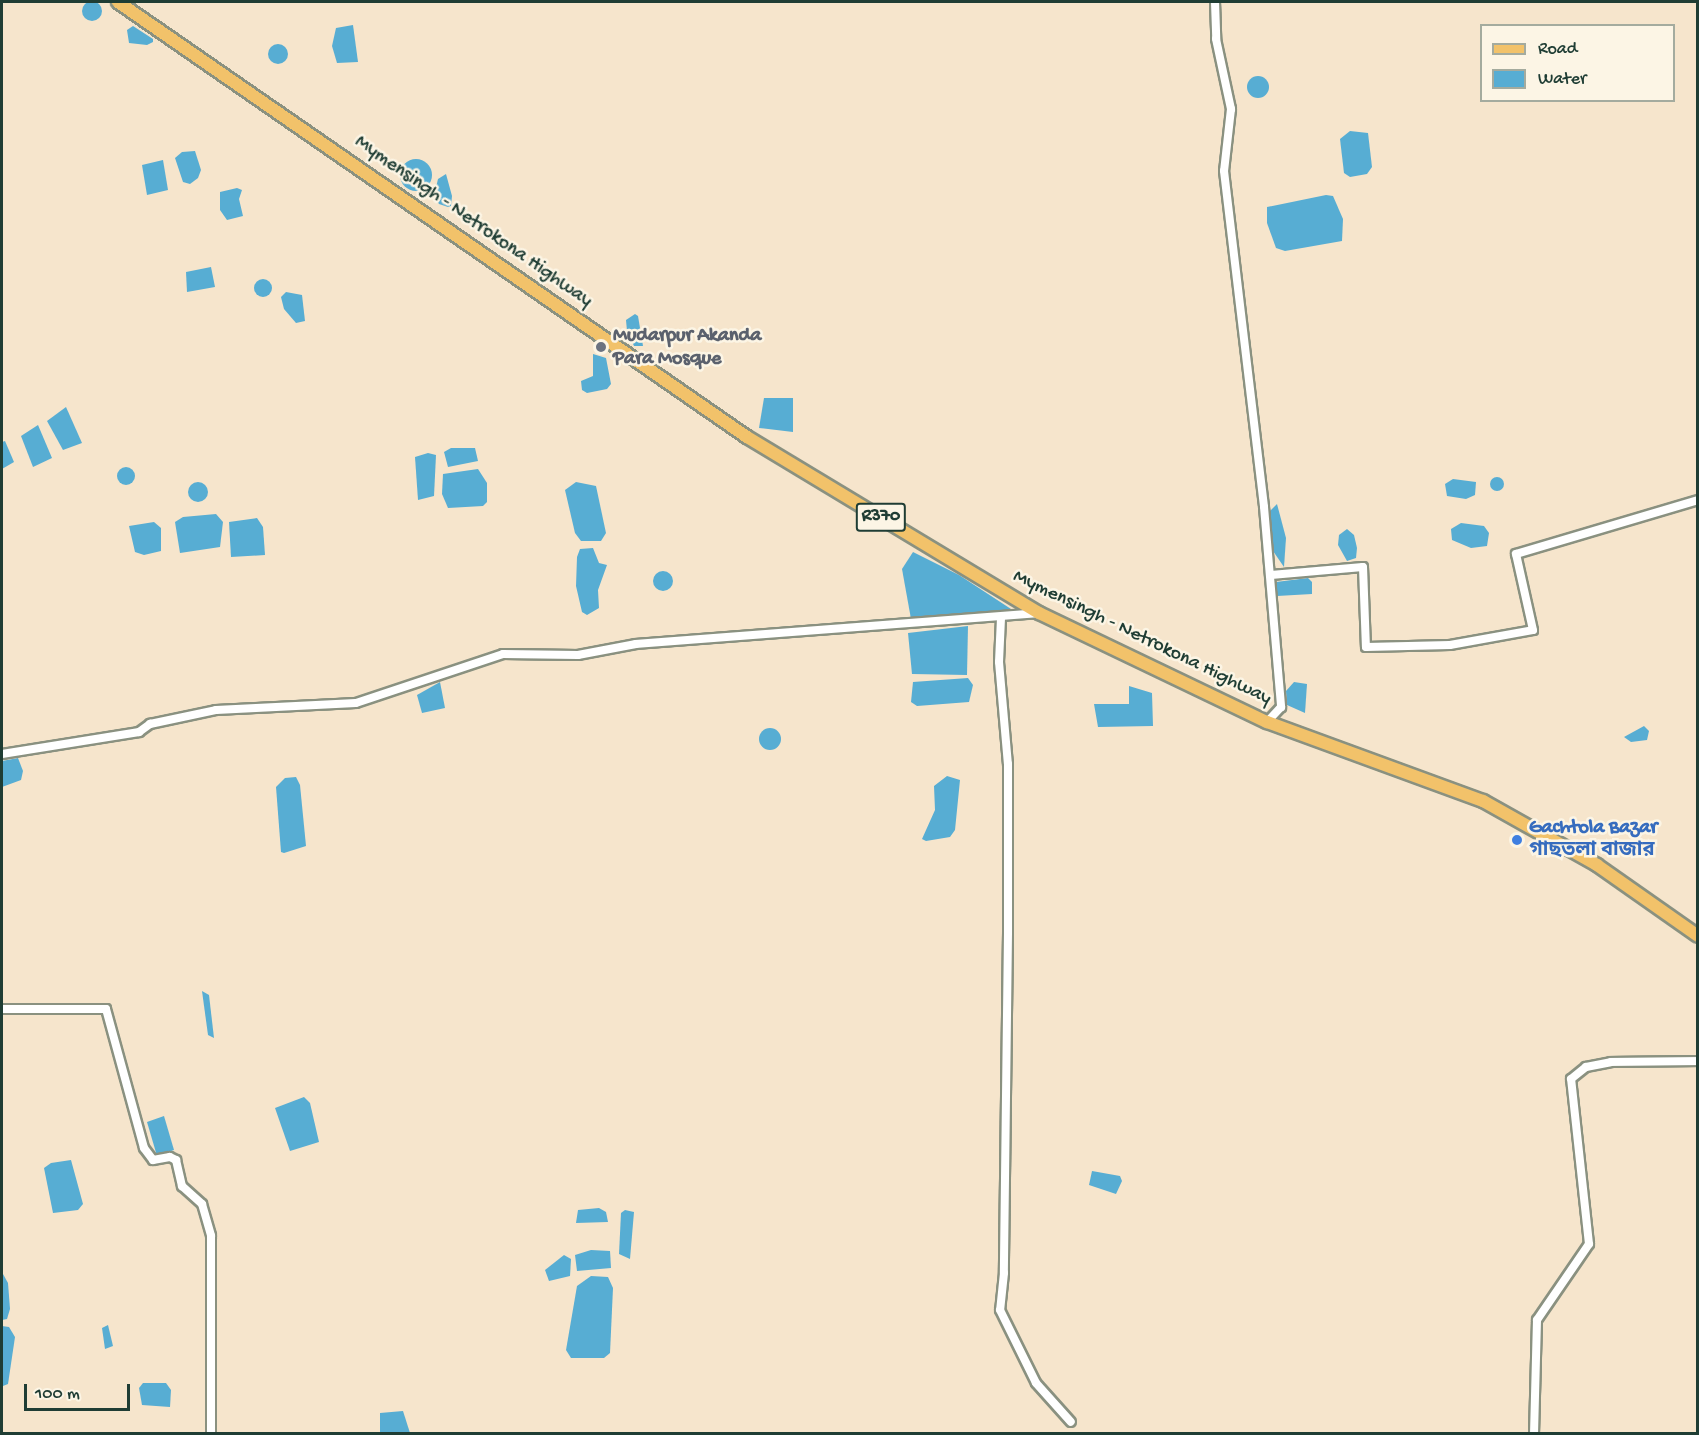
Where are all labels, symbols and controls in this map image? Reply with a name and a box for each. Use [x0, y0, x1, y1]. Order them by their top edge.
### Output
legend [1480, 24, 1675, 102]
text: Road [1538, 39, 1577, 60]
text: Water [1538, 69, 1586, 90]
street label: Mymensingh - Netrokona Highway [349, 130, 597, 314]
place label: Mudarpur Akanda Para Mosque [613, 324, 761, 371]
marker: Mudarpur Akanda Para Mosque [594, 340, 608, 354]
road number: R370 [856, 502, 906, 532]
street label: Mymensingh - Netrokona Highway [1009, 565, 1275, 711]
place label: Gachtola Bazar গাছতলা বাজার [1529, 816, 1657, 863]
marker: Gachtola Bazar গাছতলা বাজার [1510, 833, 1524, 847]
scale bar [27, 1372, 134, 1410]
text: 100 m [35, 1384, 80, 1405]

